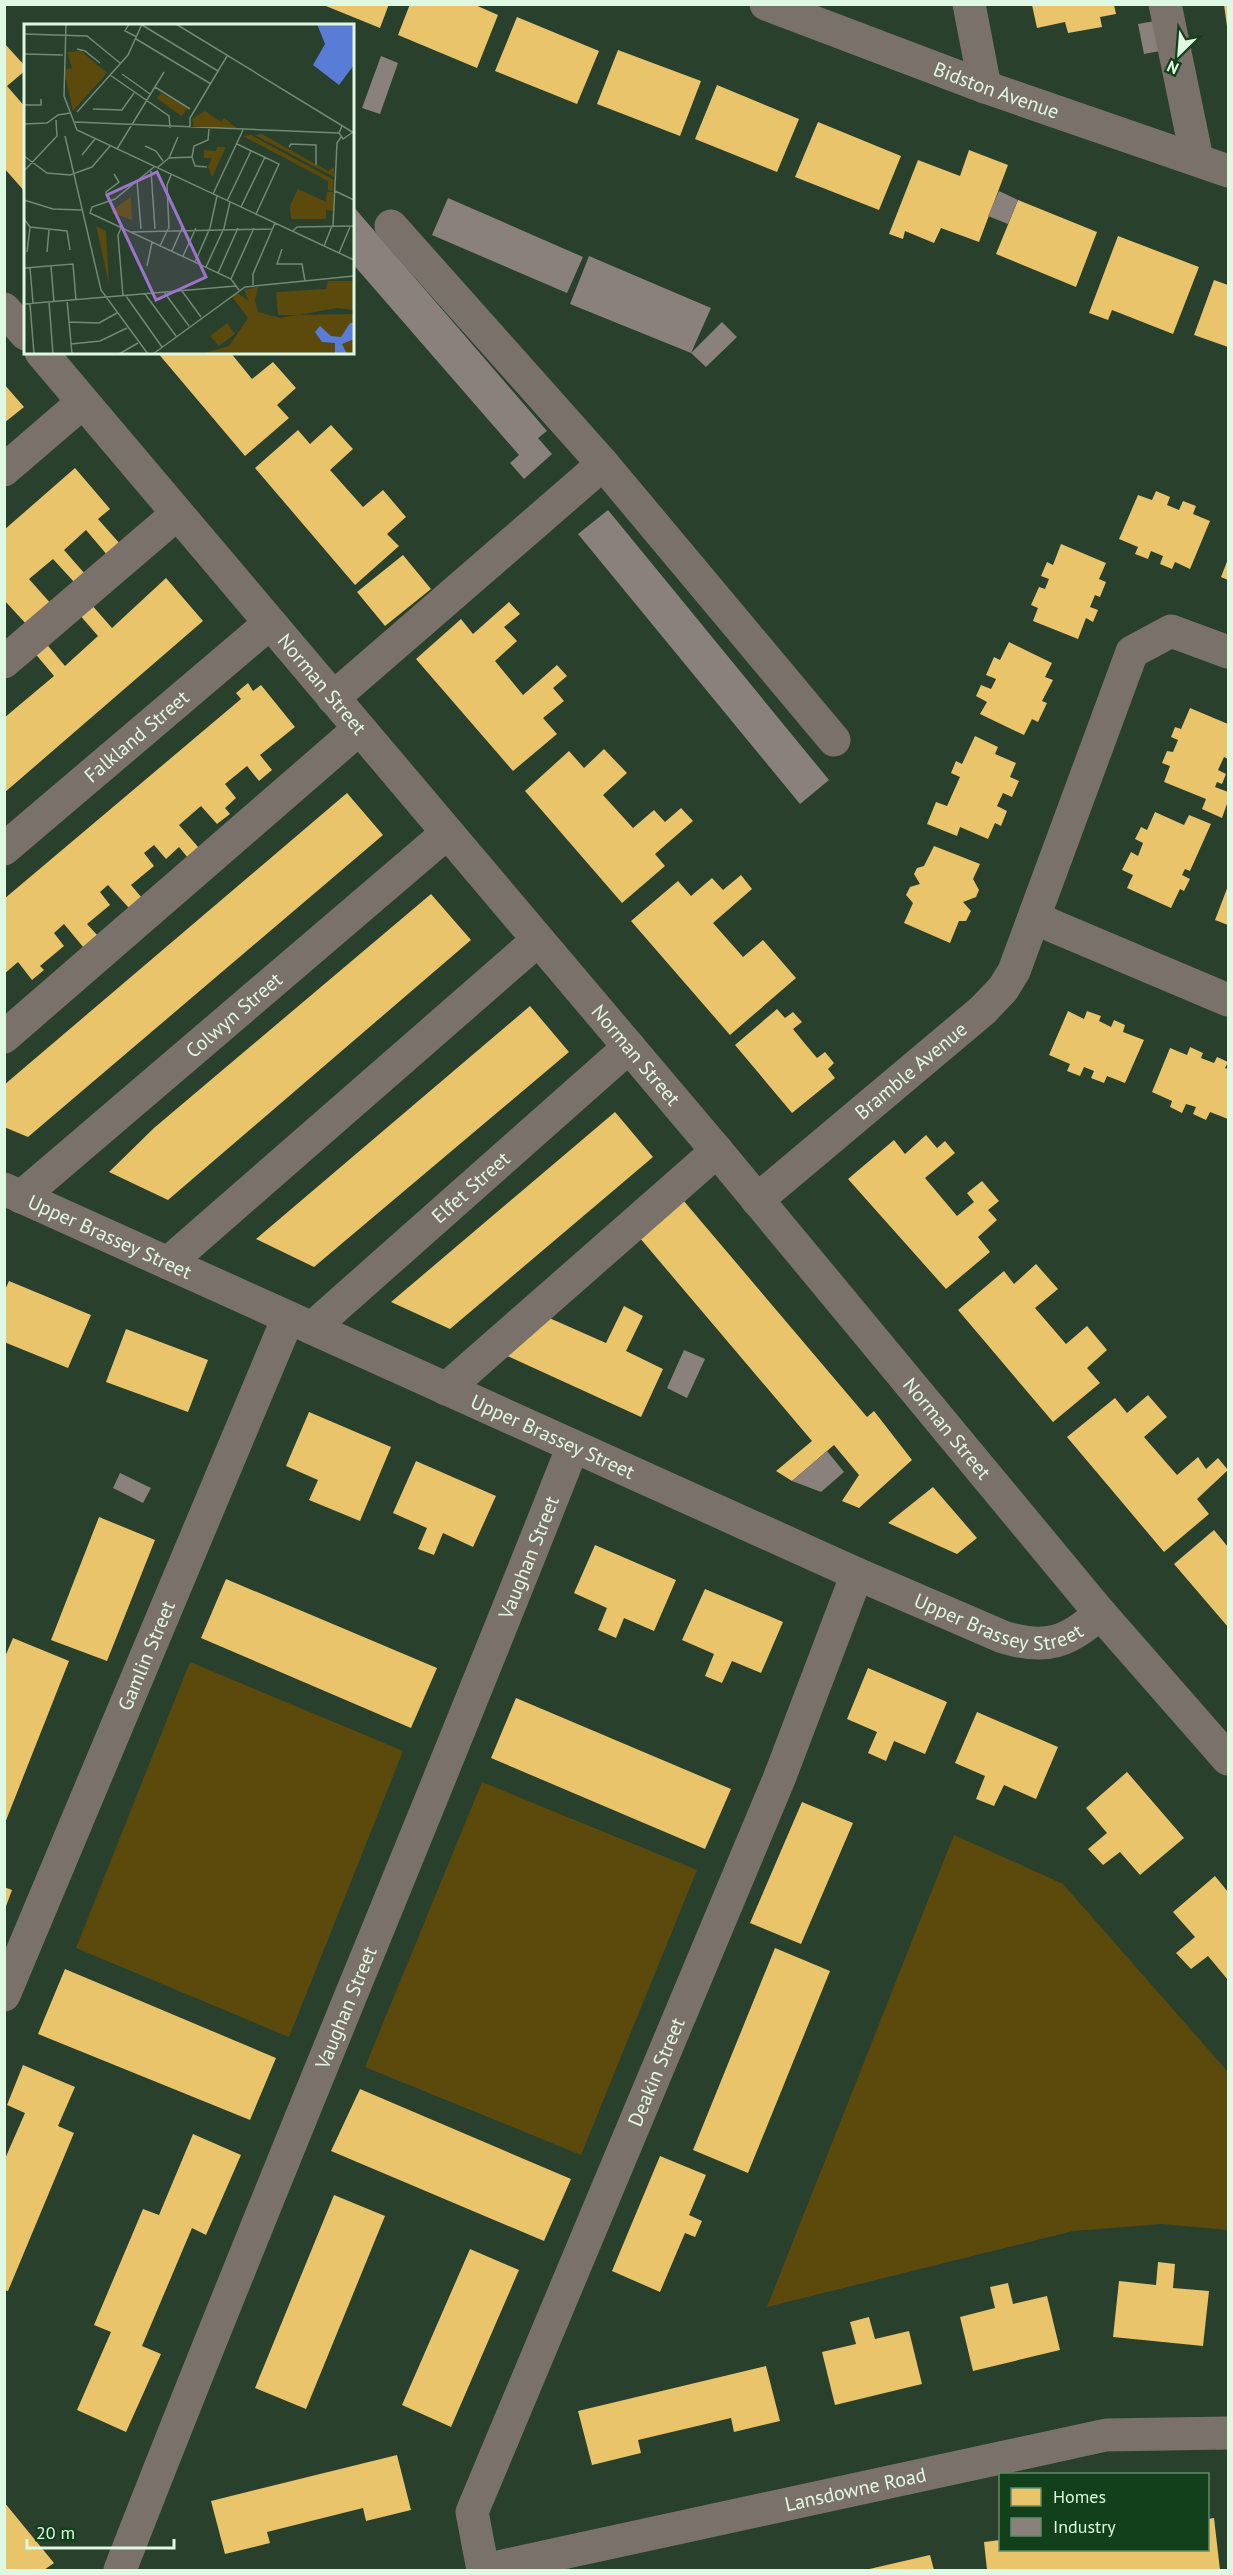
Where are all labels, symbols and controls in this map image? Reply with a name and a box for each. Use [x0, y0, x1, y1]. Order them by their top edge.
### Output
inset map [24, 24, 354, 354]
north arrow [1149, 24, 1209, 84]
street label: Bidston Avenue [930, 56, 1063, 125]
text: N [1164, 56, 1182, 79]
street label: Norman Street [272, 628, 372, 740]
street label: Falkland Street [79, 684, 195, 788]
street label: Colwyn Street [180, 966, 288, 1064]
street label: Norman Street [586, 999, 686, 1111]
street label: Bramble Avenue [849, 1016, 972, 1125]
street label: Elfet Street [426, 1146, 515, 1229]
street label: Upper Brassey Street [24, 1188, 196, 1285]
street label: Norman Street [897, 1372, 997, 1485]
street label: Upper Brassey Street [467, 1388, 639, 1485]
street label: Vaughan Street [492, 1492, 565, 1624]
street label: Upper Brassey Street [910, 1587, 1088, 1656]
street label: Gamlin Street [112, 1596, 181, 1715]
street label: Vaughan Street [309, 1942, 383, 2074]
street label: Deakin Street [622, 2014, 691, 2130]
street label: Lansdowne Road [782, 2461, 929, 2517]
legend [999, 2473, 1209, 2551]
text: Homes [1053, 2485, 1106, 2508]
scale bar [27, 2512, 174, 2550]
text: Industry [1053, 2515, 1116, 2538]
text: 20 m [36, 2521, 75, 2544]

